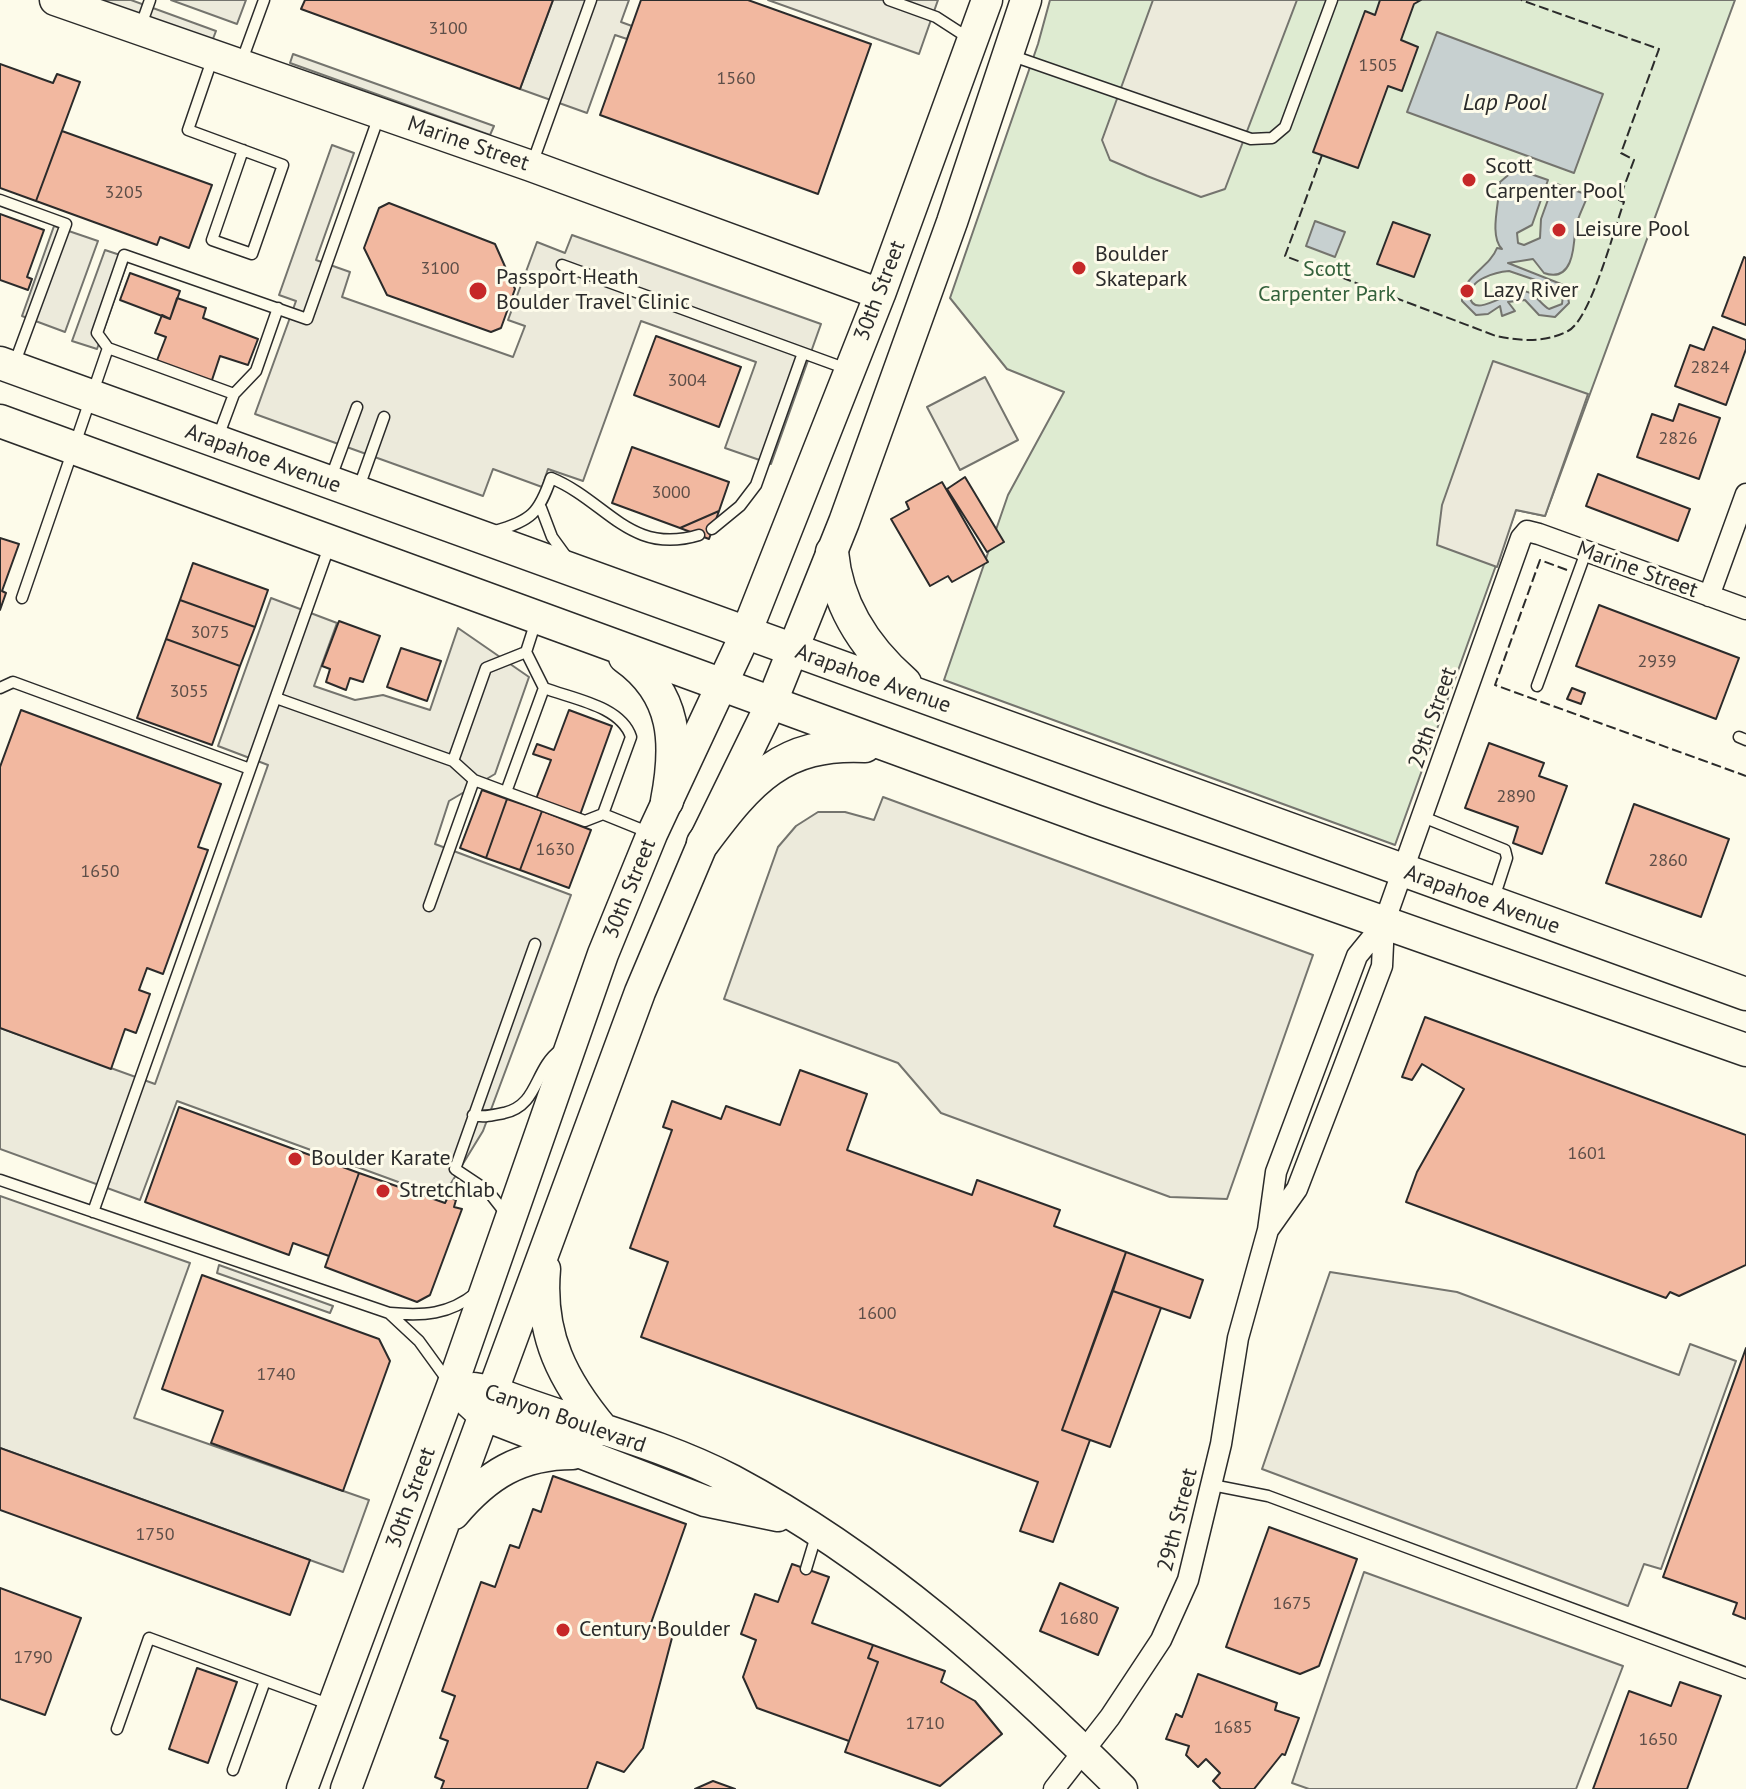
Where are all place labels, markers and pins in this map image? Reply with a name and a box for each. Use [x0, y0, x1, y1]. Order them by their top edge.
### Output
place label: Scott Carpenter Pool [1485, 154, 1624, 206]
marker: Scott Carpenter Pool [1460, 171, 1478, 189]
place label: Leisure Pool [1575, 217, 1689, 243]
marker: Leisure Pool [1550, 221, 1568, 239]
place label: Boulder Skatepark [1095, 242, 1187, 294]
marker: Boulder Skatepark [1070, 259, 1088, 277]
place label: Passport Heath Boulder Travel Clinic [496, 265, 690, 316]
place label: Lazy River [1483, 278, 1579, 304]
marker: Passport Heath Boulder Travel Clinic [467, 280, 489, 302]
marker: Lazy River [1458, 282, 1476, 300]
place label: Boulder Karate [311, 1146, 451, 1172]
marker: Boulder Karate [286, 1150, 304, 1168]
place label: Stretchlab [399, 1178, 495, 1204]
marker: Stretchlab [374, 1182, 392, 1200]
place label: Century Boulder [579, 1617, 730, 1643]
marker: Century Boulder [554, 1621, 572, 1639]

